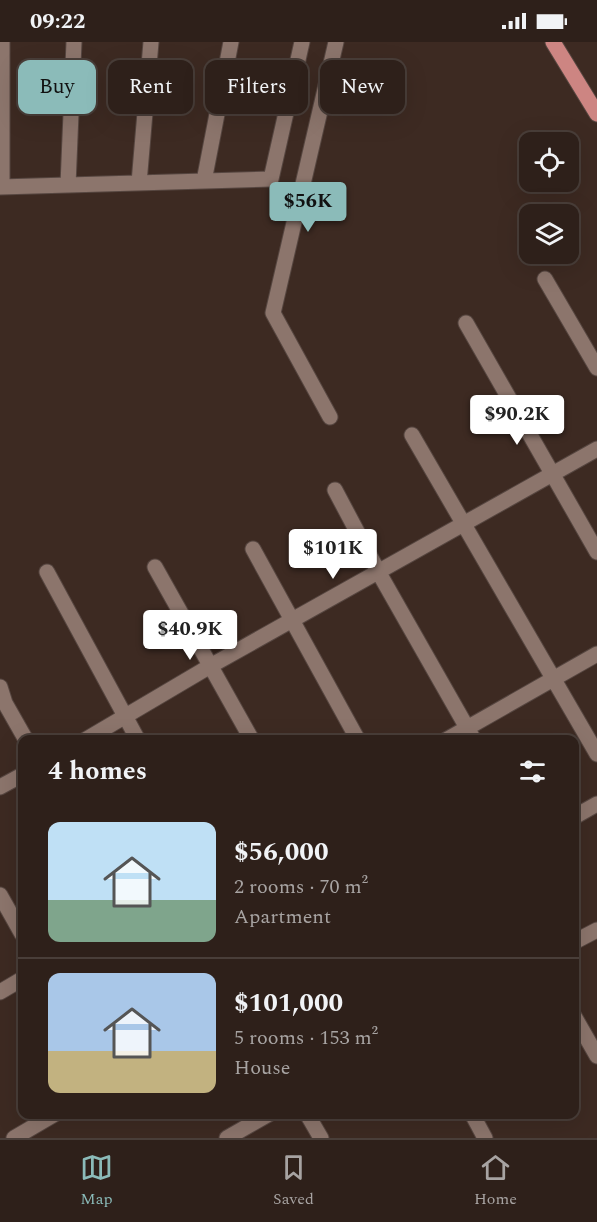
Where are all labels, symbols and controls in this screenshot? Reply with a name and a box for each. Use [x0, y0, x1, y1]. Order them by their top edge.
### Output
text: 09:22 [30, 5, 85, 38]
chip: Buy [18, 60, 96, 114]
chip: Rent [108, 60, 193, 114]
chip: Filters [205, 60, 308, 114]
chip: New [320, 60, 405, 114]
map controls [519, 132, 579, 264]
button: locate [519, 132, 579, 192]
pin: $56K [272, 182, 344, 233]
text: $56K [283, 186, 333, 216]
button: layers [519, 204, 579, 264]
pin: $90.2K [468, 395, 566, 446]
text: $90.2K [484, 399, 550, 429]
pin: $101K [291, 529, 375, 580]
text: $101K [303, 533, 363, 563]
pin: $40.9K [141, 610, 239, 661]
text: $40.9K [157, 614, 223, 644]
text: 4 homes [48, 751, 147, 791]
icon: filters [516, 755, 549, 788]
text: $56,000 [234, 832, 328, 872]
icon: home [96, 846, 168, 918]
text: 2 rooms · 70 m² [234, 872, 368, 902]
text: Apartment [234, 902, 331, 932]
text: $101,000 [234, 983, 343, 1023]
icon: home [96, 997, 168, 1069]
text: 5 rooms · 153 m² [234, 1023, 378, 1053]
text: House [234, 1053, 291, 1083]
tab: Map [80, 1151, 113, 1211]
tab: Saved [273, 1151, 314, 1211]
tab: Home [474, 1151, 517, 1211]

